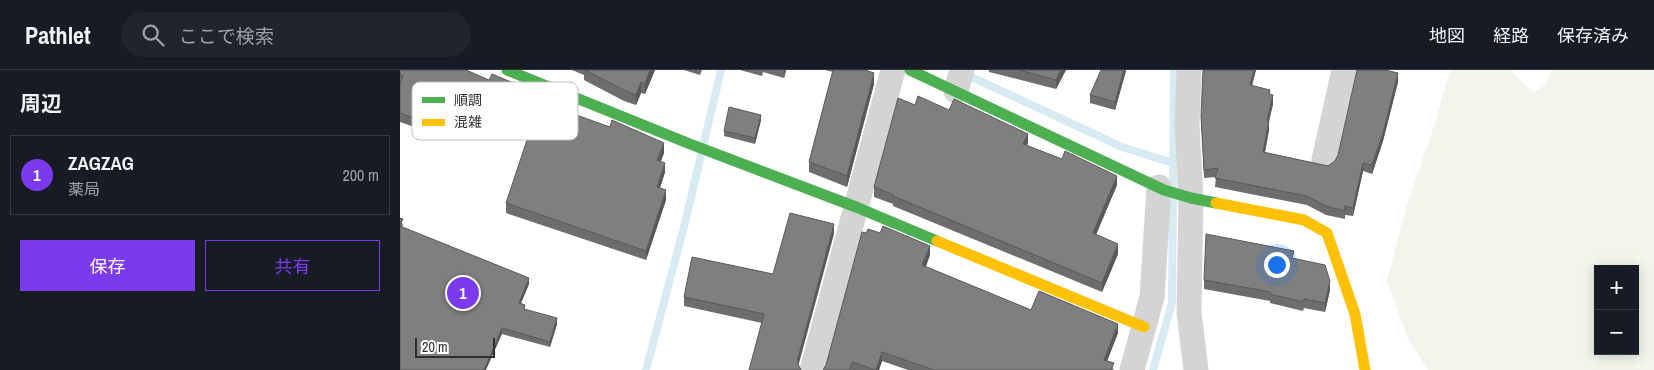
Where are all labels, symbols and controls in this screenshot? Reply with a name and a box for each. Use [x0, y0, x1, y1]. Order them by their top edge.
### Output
search box [121, 12, 471, 57]
text: Pathlet [25, 19, 91, 51]
icon: search [139, 21, 167, 49]
text: ここで検索 [179, 23, 274, 49]
text: 地図 [1429, 23, 1465, 48]
text: 経路 [1493, 23, 1529, 48]
text: 保存済み [1557, 23, 1629, 48]
legend [412, 82, 578, 140]
text: 周辺 [20, 89, 62, 118]
text: 順調 [454, 91, 482, 109]
text: 混雑 [454, 113, 482, 131]
text: ZAGZAG [68, 150, 134, 176]
text: 1 [33, 164, 41, 186]
text: 200 m [343, 164, 379, 186]
text: 薬局 [68, 178, 100, 200]
button: 保存 [20, 240, 195, 291]
button: 共有 [205, 240, 380, 291]
your location [1264, 252, 1290, 278]
map controls [1594, 265, 1639, 355]
button: + [1594, 265, 1639, 310]
pin: 1 [447, 274, 479, 312]
button: − [1594, 310, 1639, 355]
scale bar [415, 335, 495, 358]
text: 20 m [422, 338, 448, 356]

